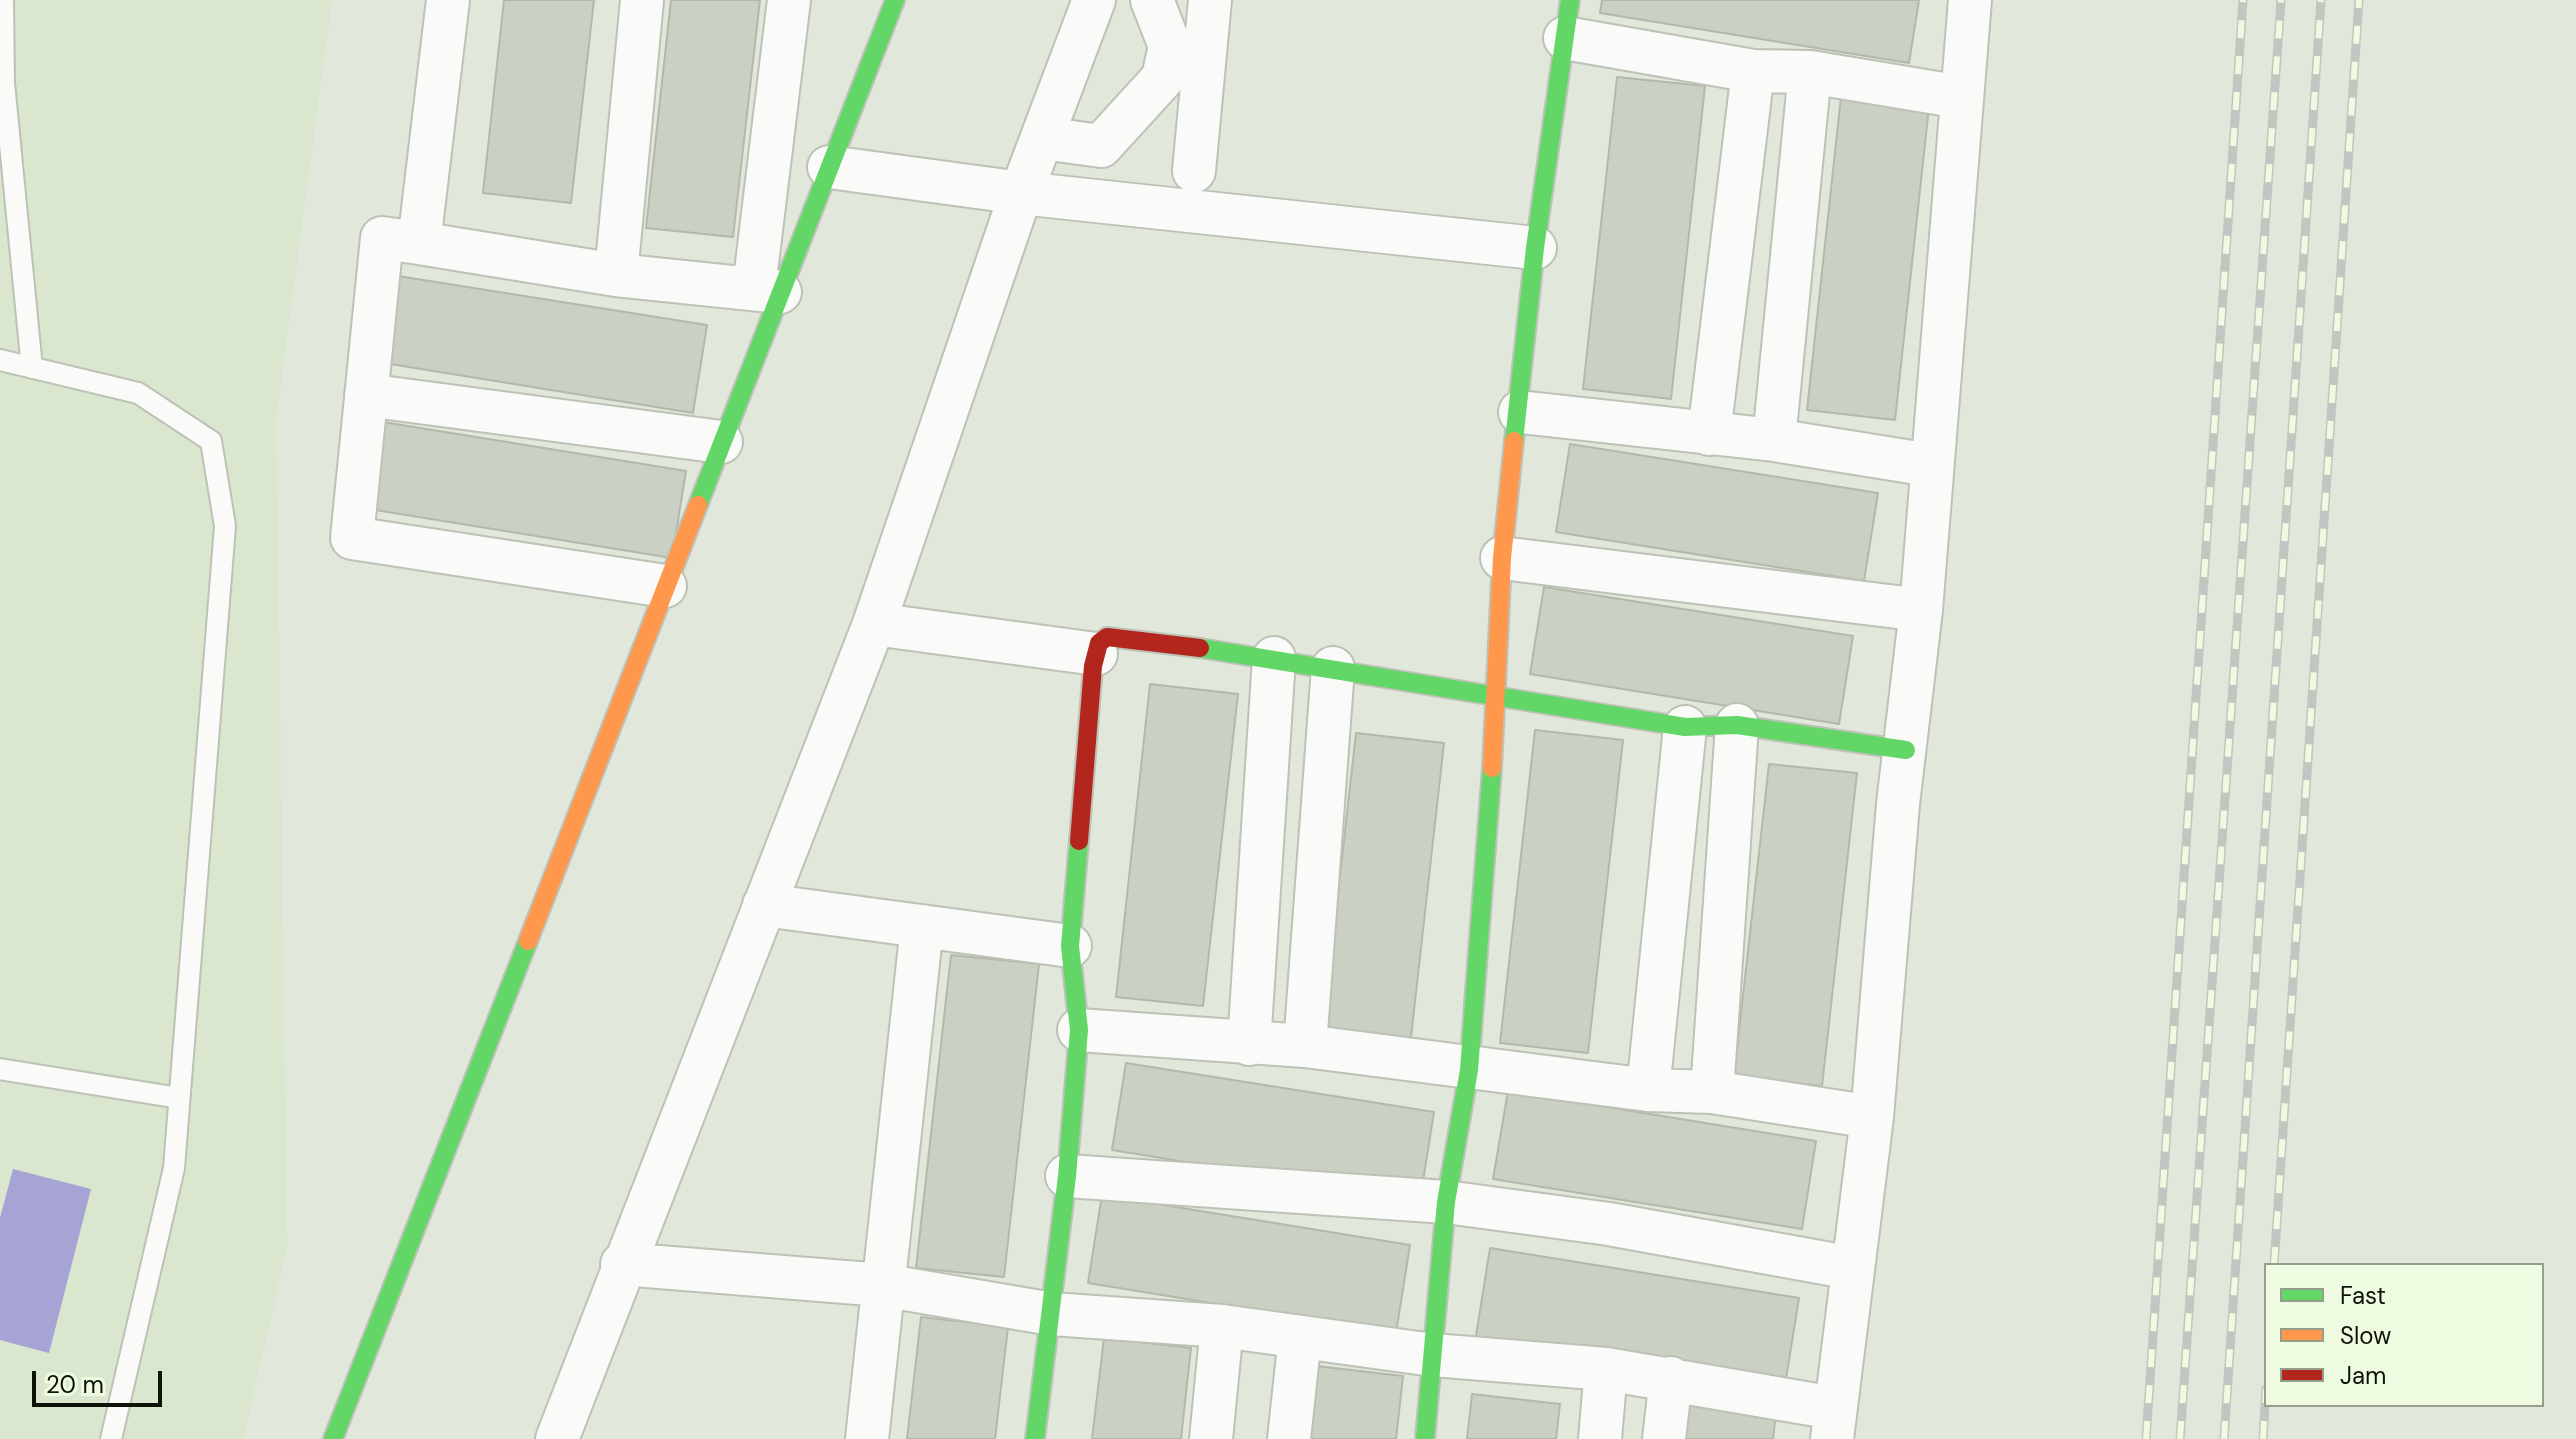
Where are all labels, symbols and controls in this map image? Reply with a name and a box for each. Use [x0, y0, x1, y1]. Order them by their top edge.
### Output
legend [2264, 1263, 2544, 1407]
text: Fast [2340, 1280, 2386, 1311]
text: Slow [2340, 1320, 2391, 1351]
scale bar [36, 1355, 166, 1405]
text: Jam [2340, 1360, 2386, 1391]
text: 20 m [46, 1369, 104, 1400]

